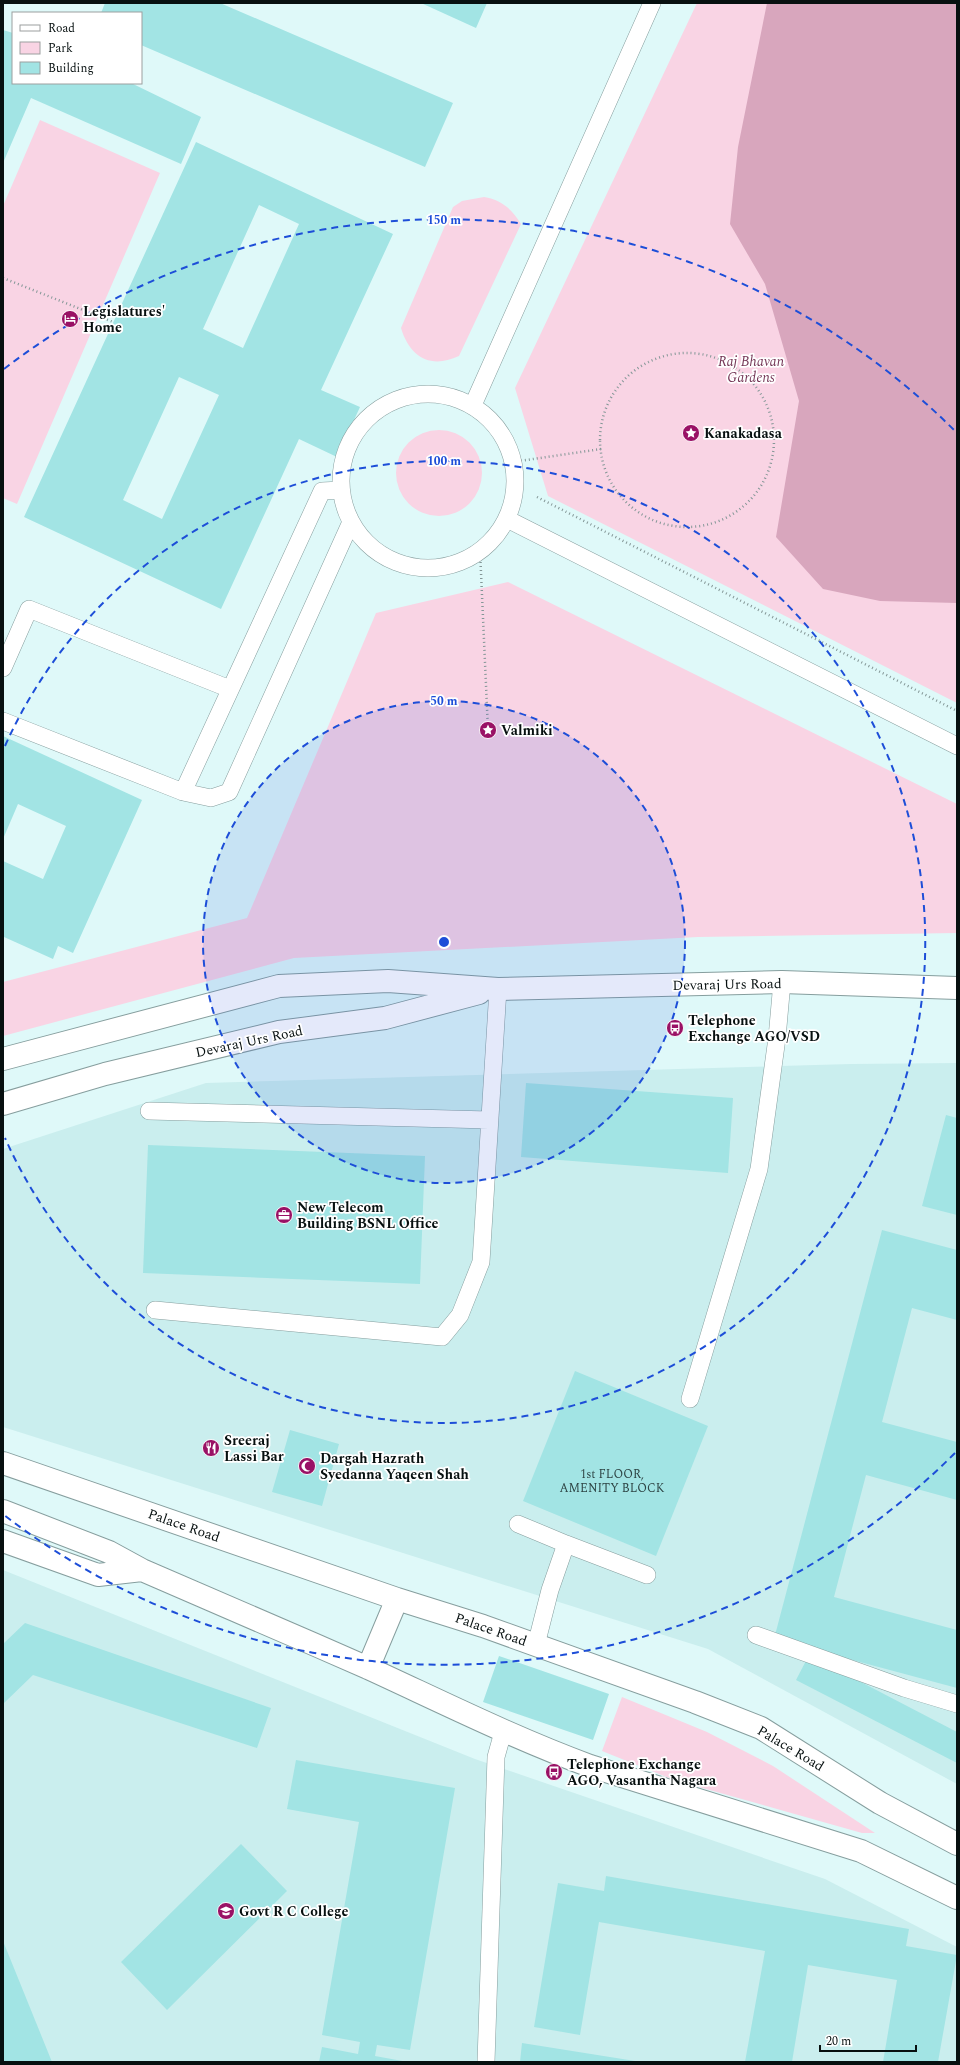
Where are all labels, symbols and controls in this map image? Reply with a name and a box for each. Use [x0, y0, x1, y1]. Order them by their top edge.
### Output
legend [12, 12, 142, 84]
text: Road [48, 19, 75, 38]
text: Park [48, 39, 73, 58]
text: Building [48, 59, 94, 78]
text: 150 m [427, 211, 461, 230]
place label: Legislatures' Home [83, 301, 165, 338]
hotel icon: Legislatures' Home [60, 309, 80, 329]
park label: Raj Bhavan Gardens [718, 351, 785, 388]
place icon: Kanakadasa [681, 423, 701, 443]
place label: Kanakadasa [704, 423, 783, 444]
text: 100 m [427, 452, 461, 471]
text: 50 m [430, 692, 458, 711]
place icon: Valmiki [478, 720, 498, 740]
place label: Valmiki [501, 720, 553, 741]
centre of rings [437, 935, 451, 949]
street label: Devaraj Urs Road [672, 973, 782, 996]
place label: Telephone Exchange AGO/VSD [688, 1010, 820, 1047]
bus stop icon: Telephone Exchange AGO/VSD [665, 1018, 685, 1038]
street label: Devaraj Urs Road [193, 1020, 305, 1063]
place label: New Telecom Building BSNL Office [297, 1197, 439, 1234]
office icon: New Telecom Building BSNL Office [274, 1205, 294, 1225]
place label: Sreeraj Lassi Bar [224, 1430, 284, 1467]
restaurant icon: Sreeraj Lassi Bar [201, 1438, 221, 1458]
place label: Dargah Hazrath Syedanna Yaqeen Shah [320, 1448, 469, 1485]
mosque icon: Dargah Hazrath Syedanna Yaqeen Shah [297, 1456, 317, 1476]
house number: 1st FLOOR, AMENITY BLOCK [560, 1465, 665, 1498]
street label: Palace Road [145, 1503, 223, 1548]
street label: Palace Road [452, 1607, 530, 1652]
street label: Palace Road [753, 1720, 828, 1777]
place label: Telephone Exchange AGO, Vasantha Nagara [567, 1754, 717, 1791]
bus stop icon: Telephone Exchange AGO, Vasantha Nagara [544, 1762, 564, 1782]
school or university icon: Govt R C College [216, 1901, 236, 1921]
place label: Govt R C College [239, 1901, 348, 1922]
scale bar [820, 2027, 916, 2053]
text: 20 m [826, 2032, 851, 2051]

